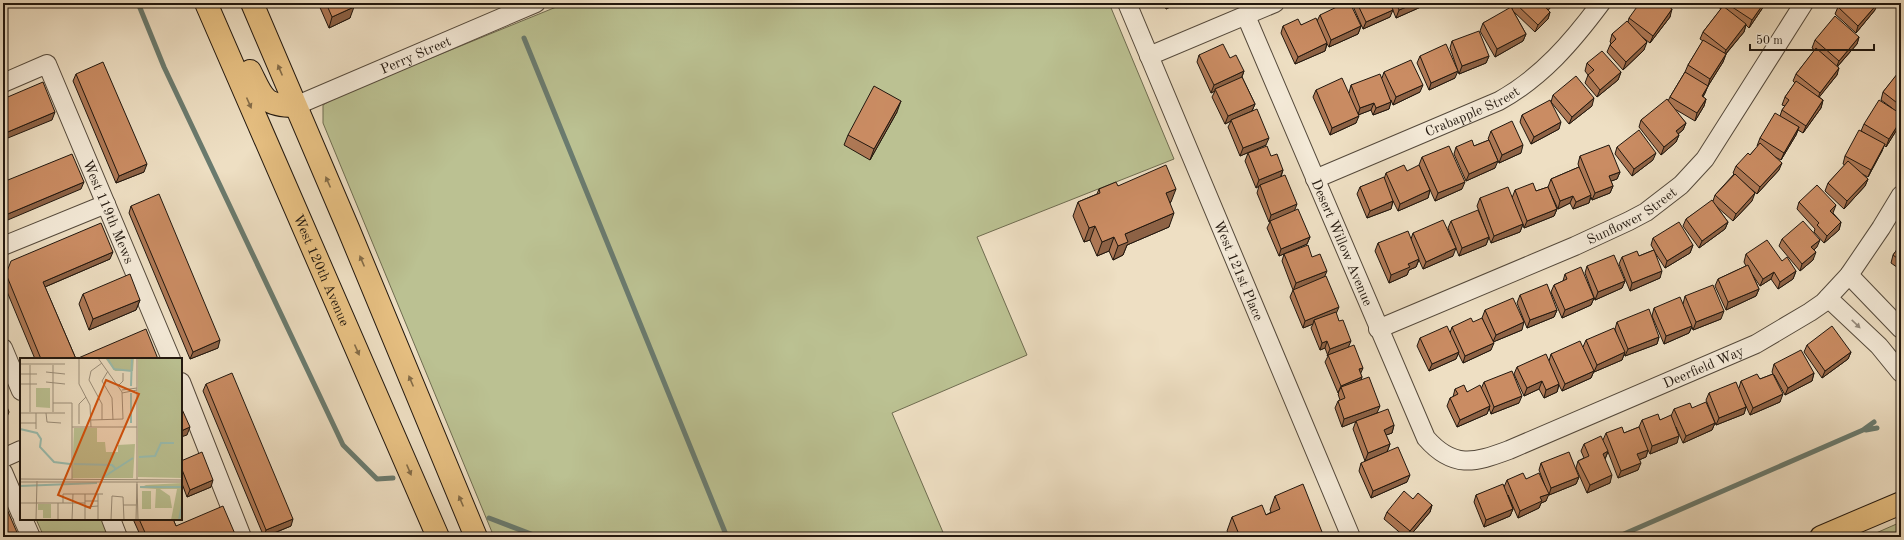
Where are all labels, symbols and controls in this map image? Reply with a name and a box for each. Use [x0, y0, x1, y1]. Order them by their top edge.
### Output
scale bar [1750, 26, 1874, 52]
street label: Perry Street [379, 34, 453, 77]
text: 50 m [1756, 34, 1783, 47]
one-way arrow [277, 64, 283, 75]
street label: Crabapple Street [1423, 84, 1522, 140]
one-way arrow [247, 97, 253, 109]
street label: West 119th Mews [80, 158, 136, 266]
one-way arrow [325, 176, 331, 187]
street label: Desert Willow Avenue [1308, 177, 1375, 308]
street label: Sunflower Street [1585, 185, 1680, 248]
street label: West 120th Avenue [291, 212, 351, 328]
street label: West 121st Place [1211, 219, 1265, 323]
one-way arrow [358, 254, 364, 266]
one-way arrow [1851, 319, 1861, 329]
street label: Deerfield Way [1661, 344, 1747, 391]
one-way arrow [355, 345, 361, 357]
inset map [20, 358, 182, 520]
one-way arrow [408, 374, 414, 386]
one-way arrow [406, 464, 412, 475]
one-way arrow [458, 495, 464, 507]

